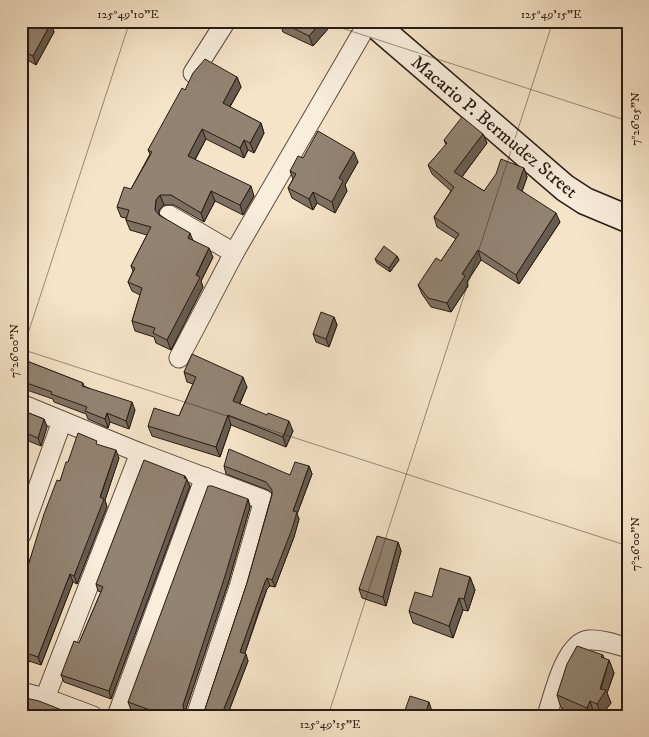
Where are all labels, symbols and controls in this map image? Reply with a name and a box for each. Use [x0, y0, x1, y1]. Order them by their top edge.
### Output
text: 125°49'10"E [97, 7, 159, 22]
text: 125°49'15"E [521, 7, 582, 22]
street label: Macario P. Bermudez Street [406, 51, 582, 204]
text: 7°26'05"N [628, 92, 643, 146]
text: 7°26'00"N [7, 324, 22, 378]
text: 7°26'00"N [628, 517, 643, 571]
text: 125°49'15"E [300, 717, 361, 732]

